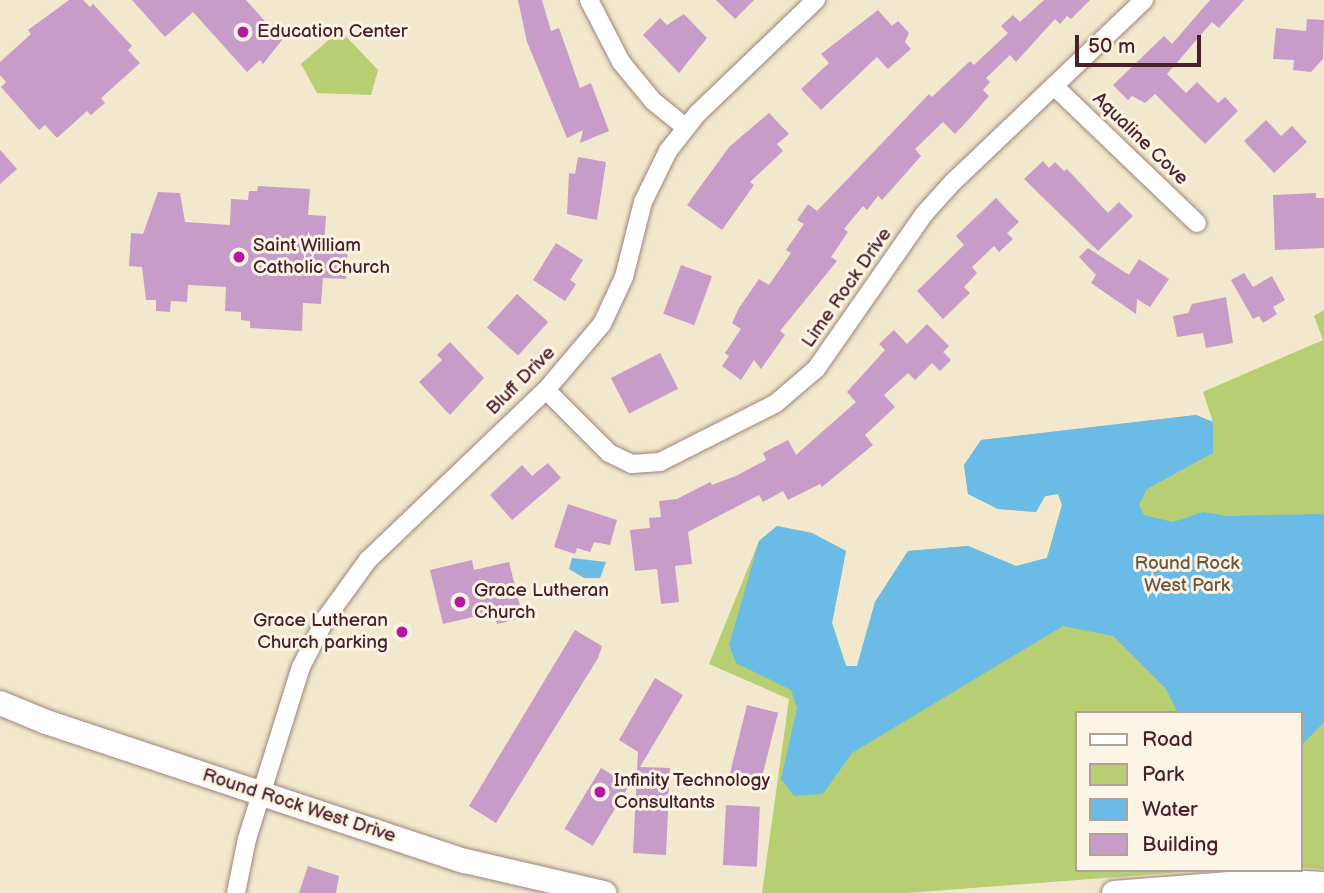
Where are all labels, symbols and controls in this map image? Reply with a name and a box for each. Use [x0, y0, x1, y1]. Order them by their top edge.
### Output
place label: Education Center [257, 21, 408, 43]
scale bar [1079, 21, 1205, 65]
marker: Education Center [235, 24, 251, 40]
text: 50 m [1088, 34, 1135, 59]
street label: Aqualine Cove [1088, 88, 1192, 190]
street label: Lime Rock Drive [797, 224, 897, 352]
place label: Saint William Catholic Church [253, 235, 390, 279]
marker: Saint William Catholic Church [231, 249, 247, 265]
street label: Bluff Drive [482, 342, 560, 420]
park label: Round Rock West Park [1134, 553, 1240, 597]
place label: Grace Lutheran Church [474, 580, 609, 624]
marker: Grace Lutheran Church [452, 594, 468, 610]
place label: Grace Lutheran Church parking [253, 610, 388, 654]
marker: Grace Lutheran Church parking [394, 624, 410, 640]
legend [1076, 711, 1303, 872]
text: Road [1142, 727, 1193, 752]
text: Park [1142, 762, 1184, 787]
street label: Round Rock West Drive [199, 764, 399, 848]
place label: Infinity Technology Consultants [614, 770, 772, 814]
marker: Infinity Technology Consultants [592, 784, 608, 800]
text: Water [1142, 797, 1198, 822]
text: Building [1142, 832, 1218, 857]

